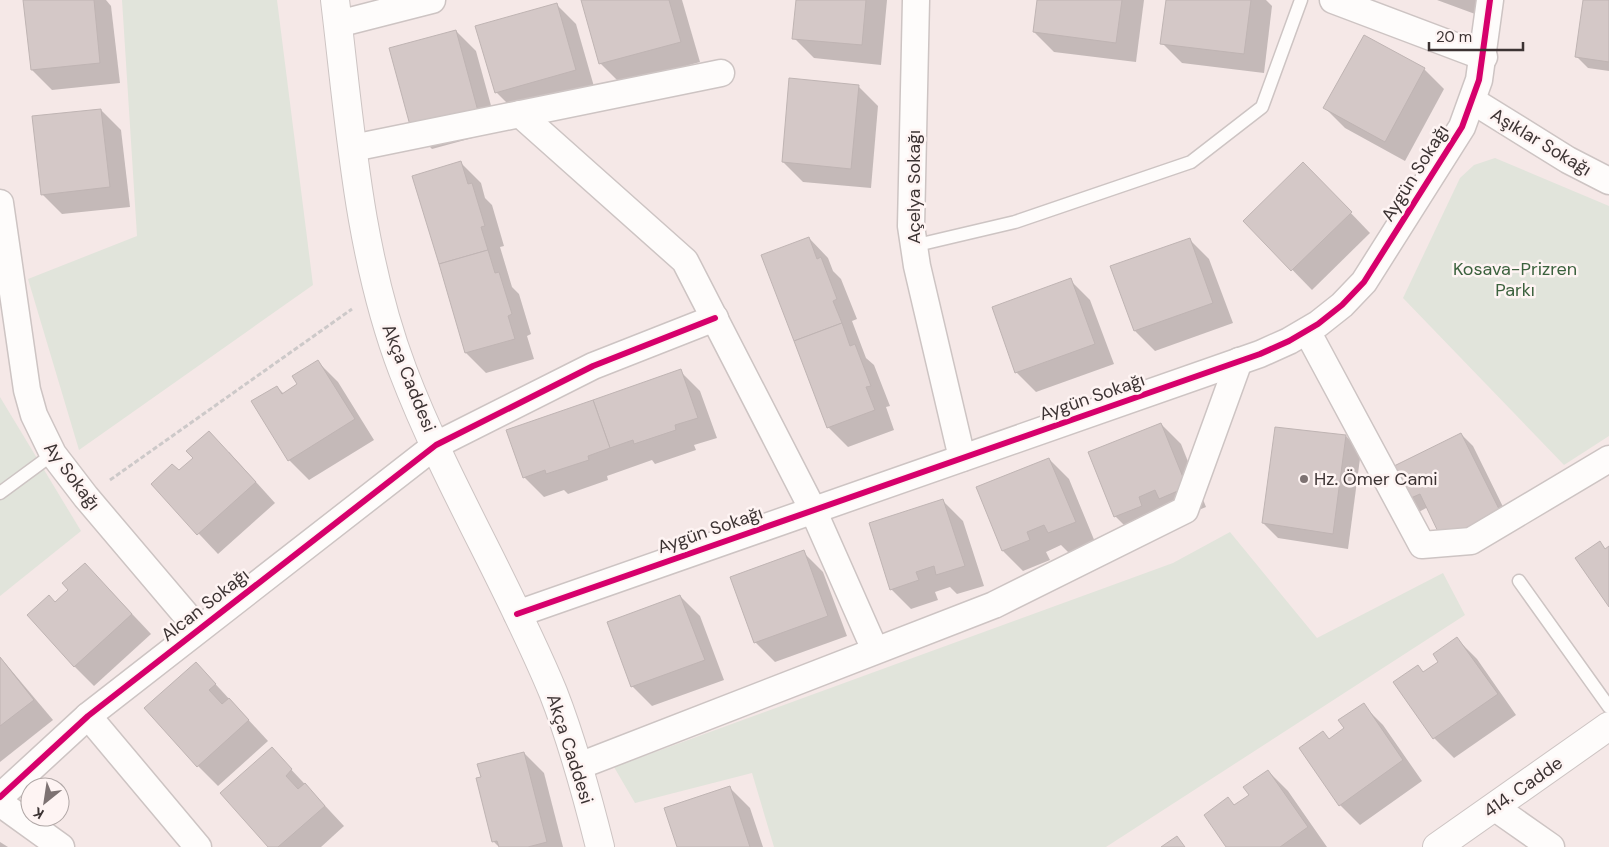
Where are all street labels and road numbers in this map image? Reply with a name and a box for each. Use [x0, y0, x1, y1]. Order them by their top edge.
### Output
street label: Aşıklar Sokağı [1486, 103, 1596, 181]
street label: Aygün Sokağı [1376, 120, 1454, 226]
street label: Açelya Sokağı [902, 130, 926, 244]
street label: Akça Caddesi [377, 321, 441, 435]
street label: Aygün Sokağı [1036, 368, 1148, 426]
street label: Ay Sokağı [38, 437, 106, 515]
street label: Aygün Sokağı [654, 501, 766, 559]
street label: Alcan Sokağı [156, 563, 254, 647]
street label: Akça Caddesi [541, 691, 599, 807]
street label: 414. Cadde [1479, 751, 1567, 823]

